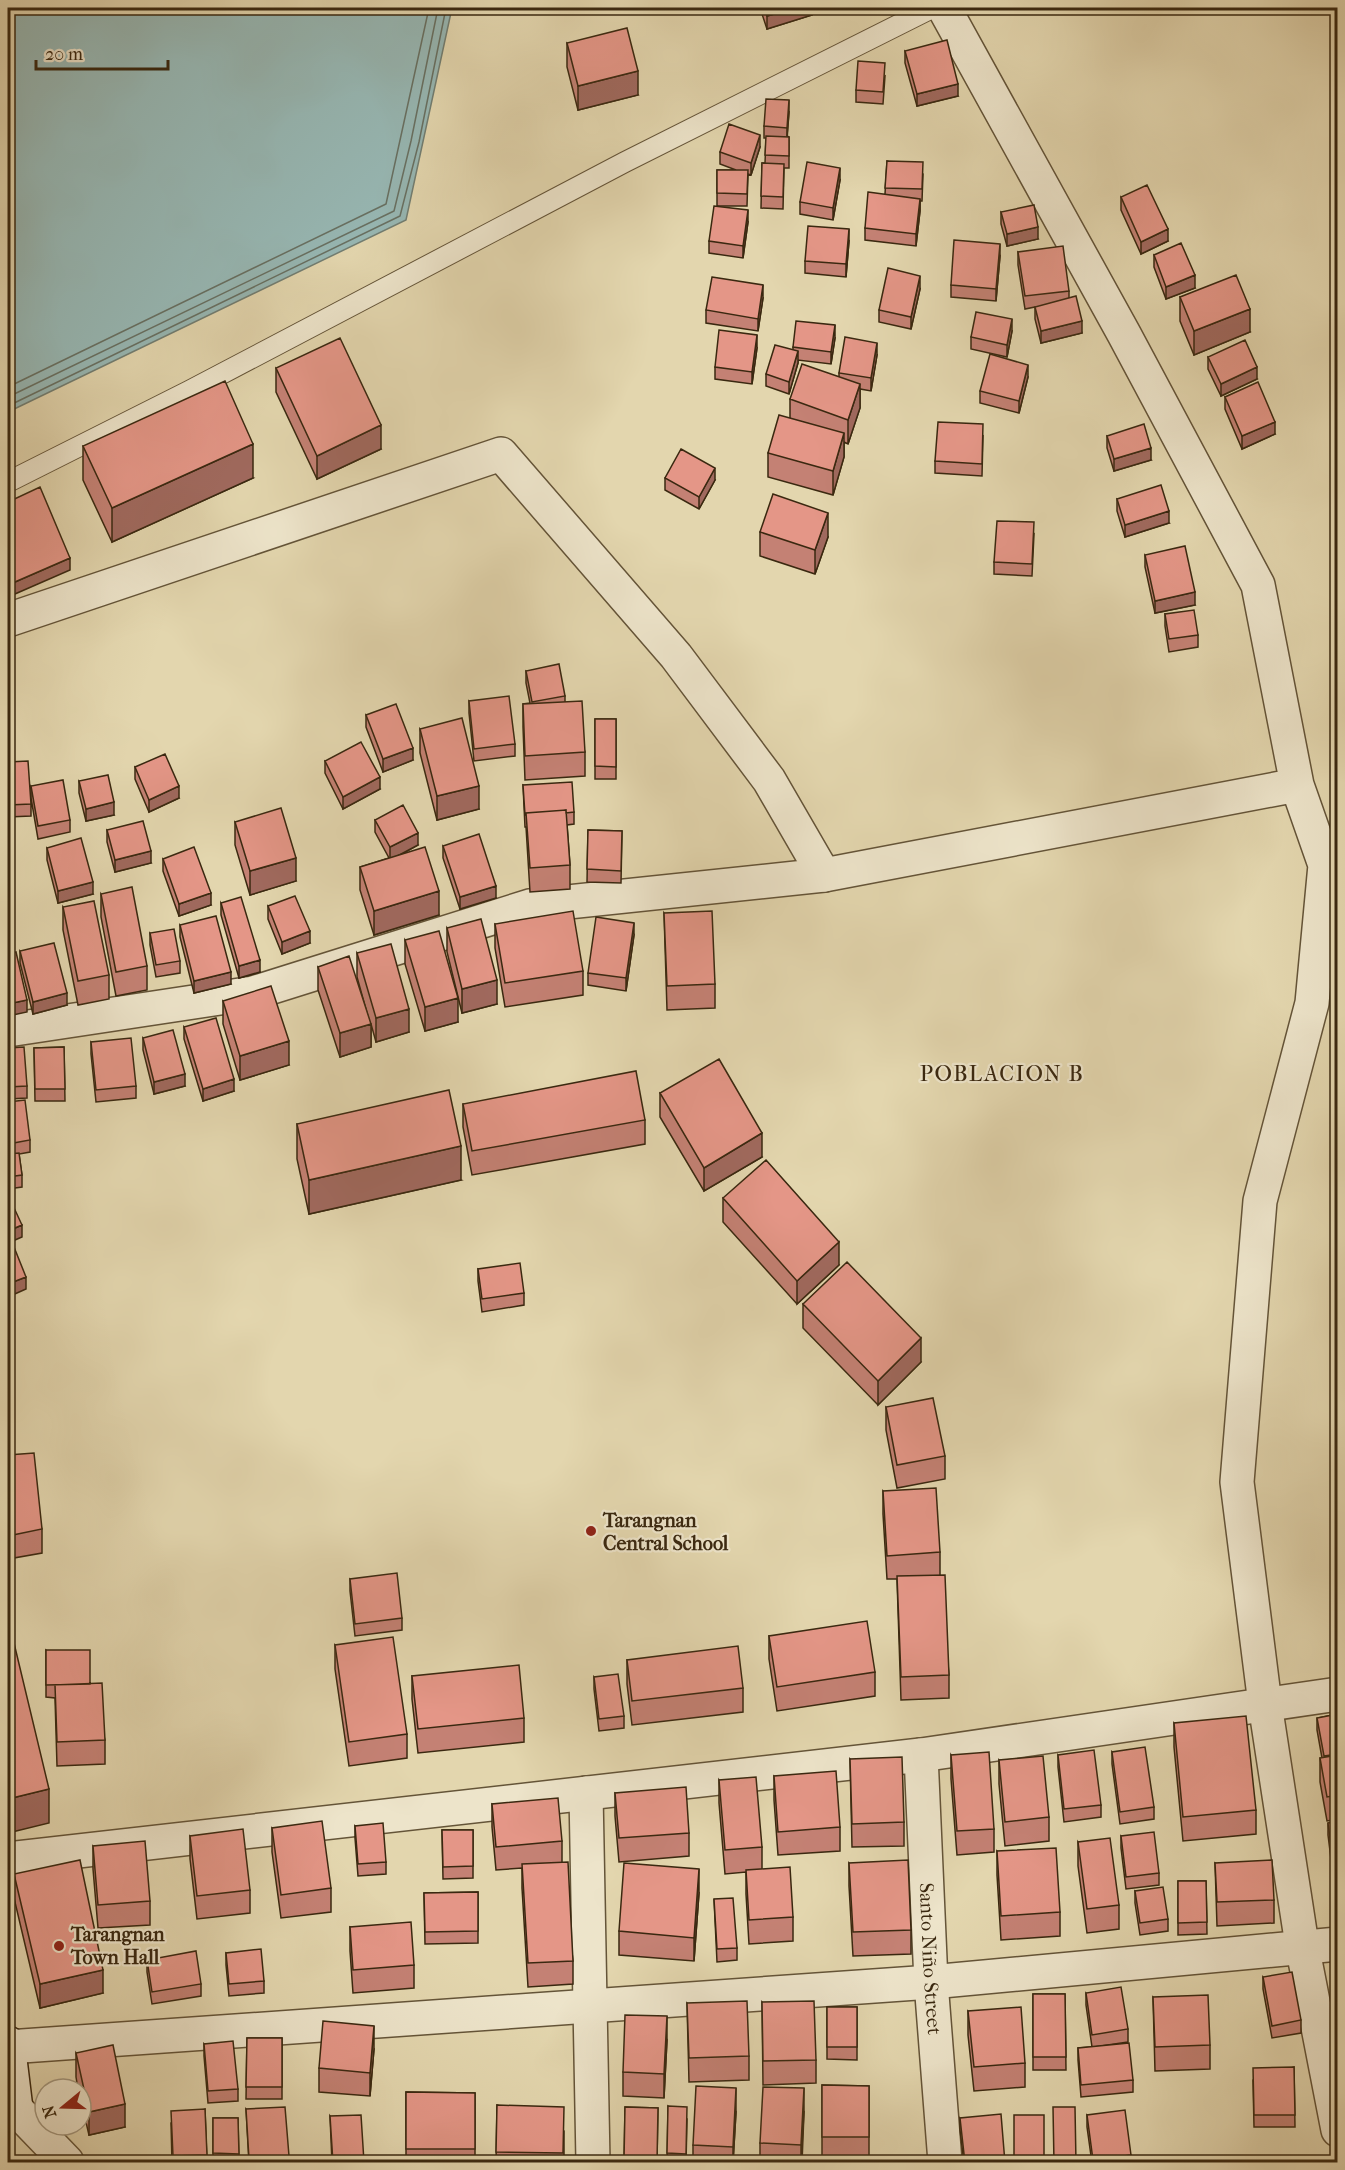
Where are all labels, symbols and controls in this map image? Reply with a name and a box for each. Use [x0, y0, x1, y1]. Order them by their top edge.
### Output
scale bar [36, 33, 168, 71]
text: 20 m [45, 44, 83, 65]
district label: POBLACION B [920, 1061, 1084, 1087]
place label: Tarangnan Central School [602, 1509, 729, 1555]
marker: Tarangnan Central School [584, 1524, 598, 1538]
street label: Santo Niño Street [915, 1882, 947, 2036]
place label: Tarangnan Town Hall [70, 1923, 165, 1969]
marker: Tarangnan Town Hall [52, 1939, 66, 1953]
north arrow [33, 2077, 93, 2137]
text: N [38, 2102, 60, 2121]

